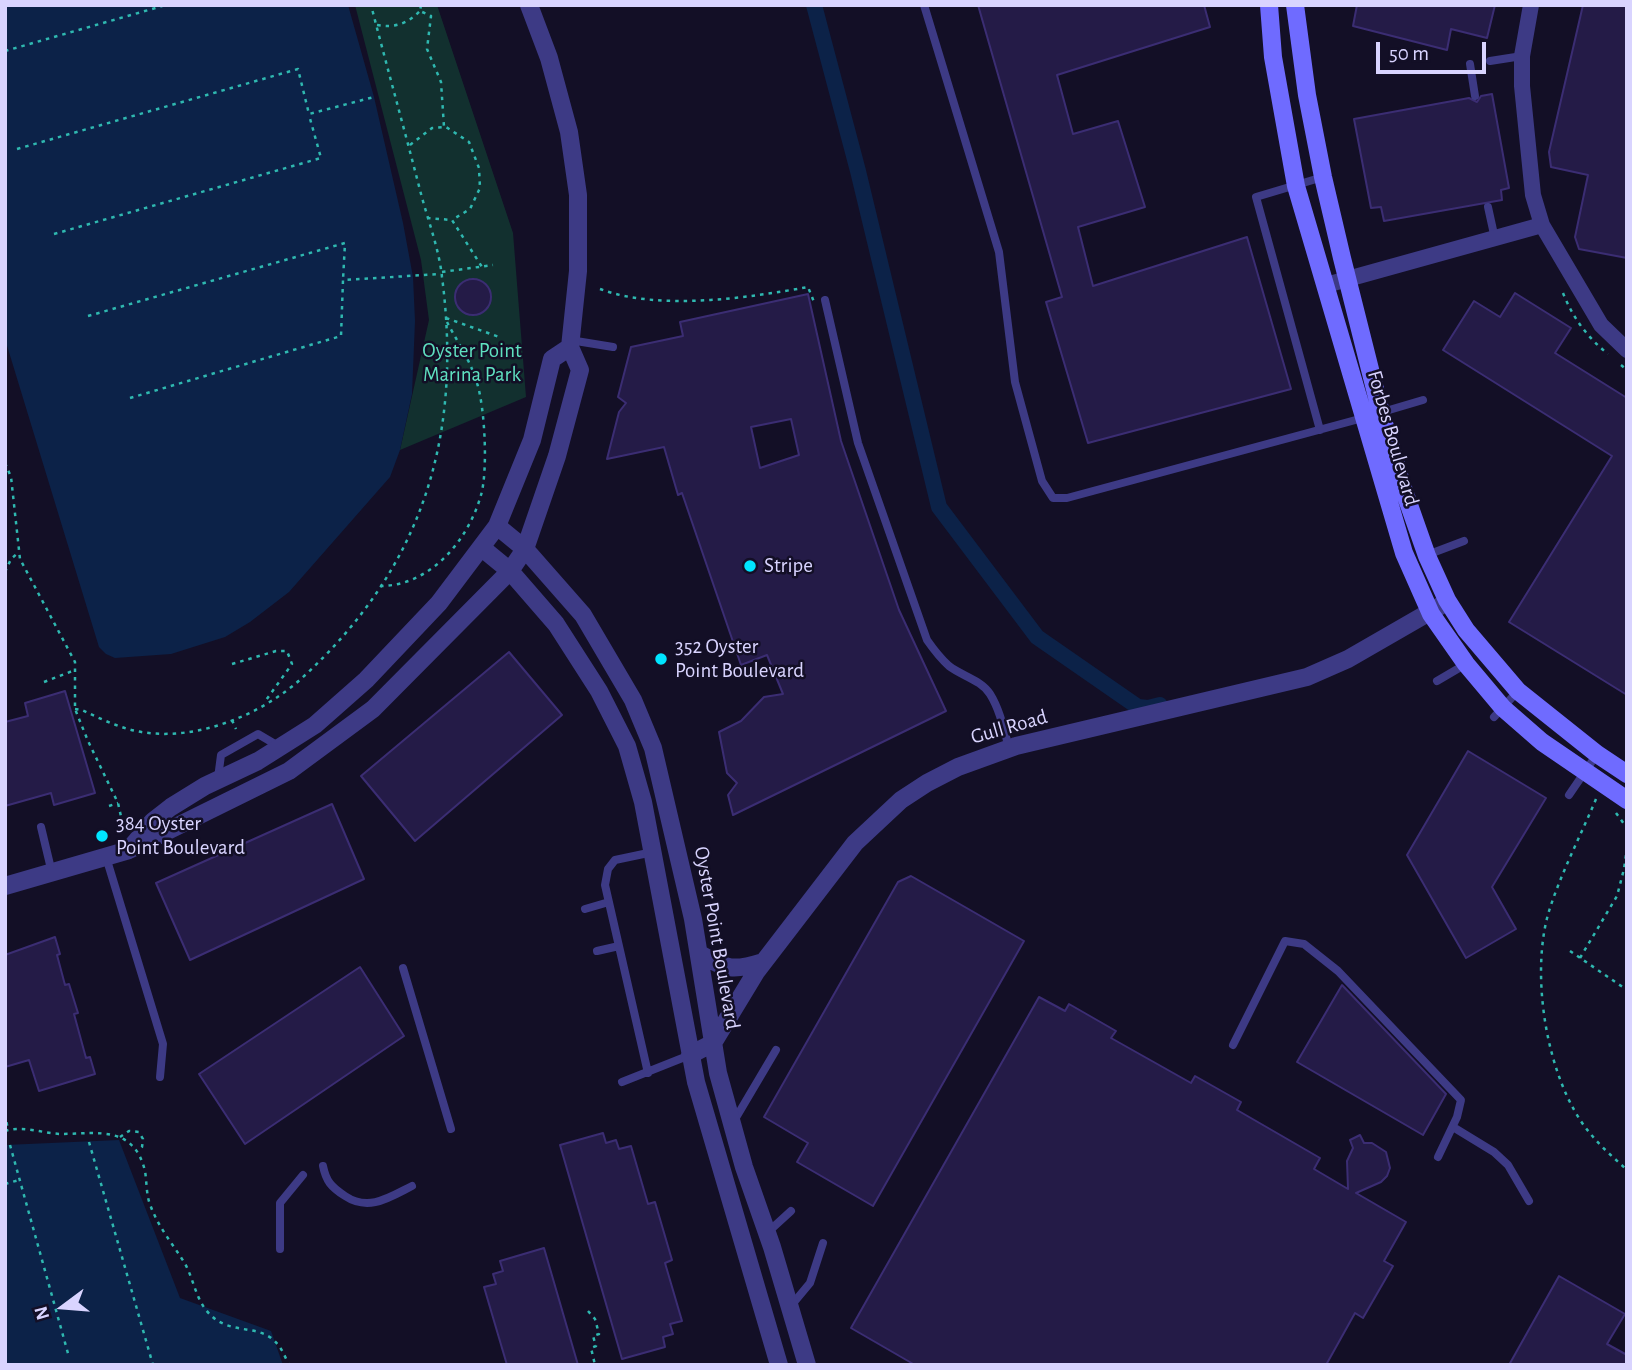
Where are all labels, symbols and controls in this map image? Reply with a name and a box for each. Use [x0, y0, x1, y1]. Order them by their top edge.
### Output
scale bar [1380, 28, 1490, 72]
text: 50 m [1389, 43, 1429, 64]
park label: Oyster Point Marina Park [422, 338, 522, 388]
street label: Forbes Boulevard [1362, 367, 1424, 509]
place label: Stripe [764, 553, 813, 579]
marker: Stripe [742, 558, 758, 574]
place label: 352 Oyster Point Boulevard [675, 634, 804, 684]
marker: 352 Oyster Point Boulevard [653, 651, 669, 667]
street label: Gull Road [968, 704, 1050, 750]
place label: 384 Oyster Point Boulevard [116, 811, 245, 861]
marker: 384 Oyster Point Boulevard [94, 828, 110, 844]
street label: Oyster Point Boulevard [688, 844, 746, 1032]
north arrow [28, 1272, 98, 1342]
text: N [31, 1304, 53, 1322]

